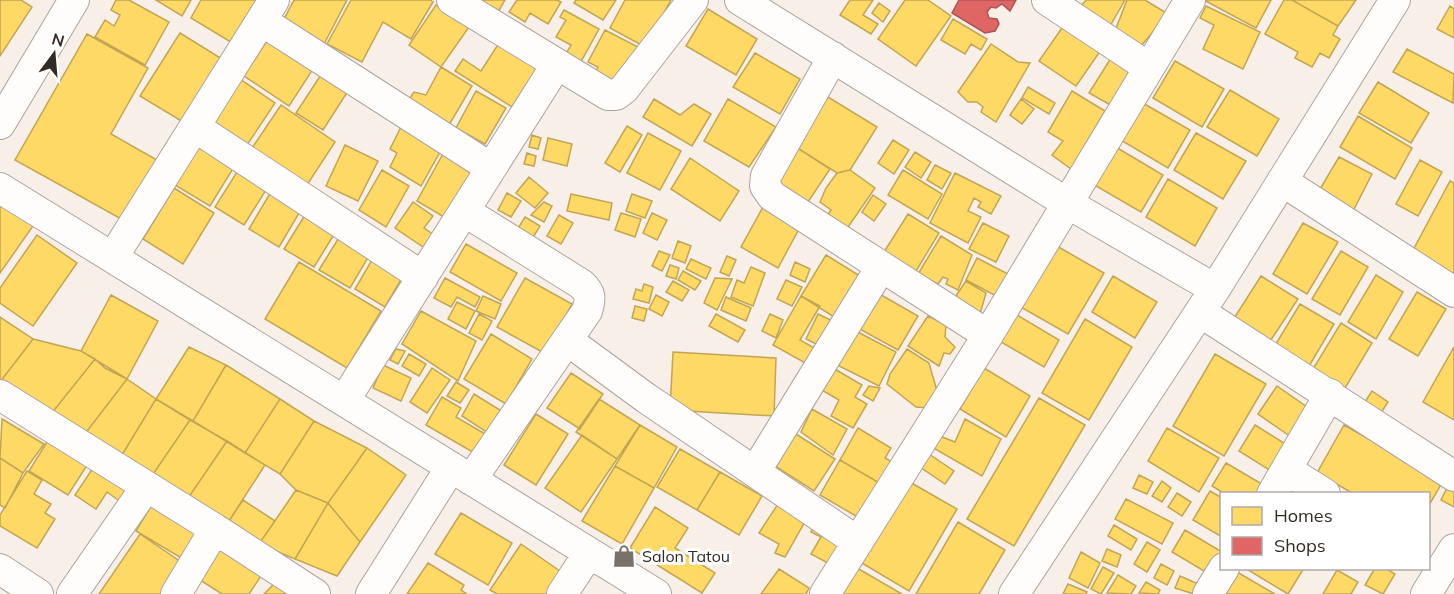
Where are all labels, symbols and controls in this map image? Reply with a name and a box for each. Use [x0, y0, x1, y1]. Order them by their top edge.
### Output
north arrow [24, 24, 84, 84]
text: N [50, 28, 67, 51]
legend [1220, 492, 1430, 570]
text: Homes [1274, 504, 1333, 527]
text: Shops [1274, 534, 1326, 557]
shop icon: Salon Tatou [611, 543, 637, 569]
place label: Salon Tatou [642, 546, 730, 566]

